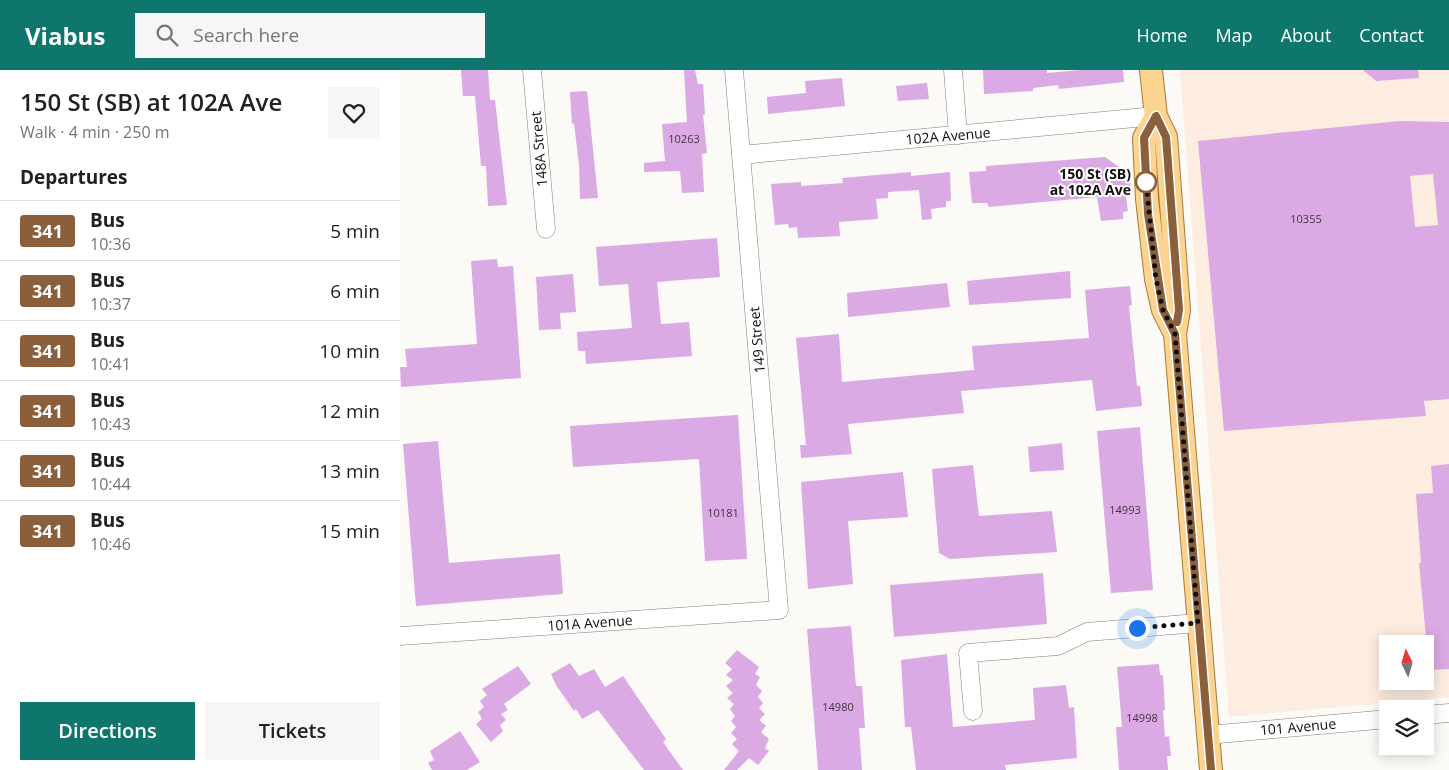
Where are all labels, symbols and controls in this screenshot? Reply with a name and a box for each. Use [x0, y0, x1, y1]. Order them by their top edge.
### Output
search box [135, 13, 485, 58]
text: Viabus [25, 19, 105, 52]
icon: search [153, 21, 181, 49]
text: Search here [193, 22, 299, 48]
text: Home [1137, 23, 1187, 47]
text: Map [1215, 23, 1253, 47]
text: About [1281, 23, 1331, 47]
text: Contact [1359, 23, 1424, 47]
text: 150 St (SB) at 102A Ave [20, 85, 282, 118]
button: heart [328, 87, 380, 139]
street label: 148A Street [526, 111, 551, 188]
text: Walk · 4 min · 250 m [20, 121, 170, 143]
street label: 102A Avenue [905, 122, 991, 149]
house number: 10263 [668, 131, 700, 146]
text: Departures [20, 164, 127, 190]
place label: 150 St (SB) at 102A Ave [1050, 164, 1131, 199]
marker: 150 St (SB) at 102A Ave [1135, 171, 1157, 193]
text: Bus [90, 207, 125, 233]
house number: 10355 [1290, 211, 1322, 226]
text: 5 min [330, 218, 380, 244]
text: 341 [32, 219, 63, 243]
text: 10:36 [90, 233, 131, 255]
text: Bus [90, 267, 125, 293]
text: 6 min [330, 278, 380, 304]
text: 341 [32, 279, 63, 303]
text: 10:37 [90, 293, 131, 315]
street label: 149 Street [744, 306, 769, 374]
text: Bus [90, 327, 125, 353]
text: 10 min [319, 338, 380, 364]
text: 341 [32, 339, 63, 363]
text: 10:41 [90, 353, 131, 375]
text: Bus [90, 387, 125, 413]
text: 12 min [319, 398, 380, 424]
text: 341 [32, 399, 63, 423]
text: 10:43 [90, 413, 131, 435]
text: Bus [90, 447, 125, 473]
text: 13 min [319, 458, 380, 484]
text: 341 [32, 459, 63, 483]
text: 10:44 [90, 473, 131, 495]
house number: 14993 [1109, 502, 1141, 517]
house number: 10181 [707, 505, 739, 520]
text: Bus [90, 507, 125, 533]
text: 15 min [319, 518, 380, 544]
text: 341 [32, 519, 63, 543]
text: 10:46 [90, 533, 131, 555]
street label: 101A Avenue [547, 610, 633, 635]
your location [1125, 616, 1150, 641]
north arrow [1379, 635, 1434, 690]
map controls [1379, 635, 1434, 755]
house number: 14980 [822, 699, 854, 714]
button: layers [1379, 700, 1434, 755]
button: Directions [20, 702, 195, 760]
button: Tickets [205, 702, 380, 760]
house number: 14998 [1126, 710, 1158, 725]
street label: 101 Avenue [1259, 714, 1337, 739]

